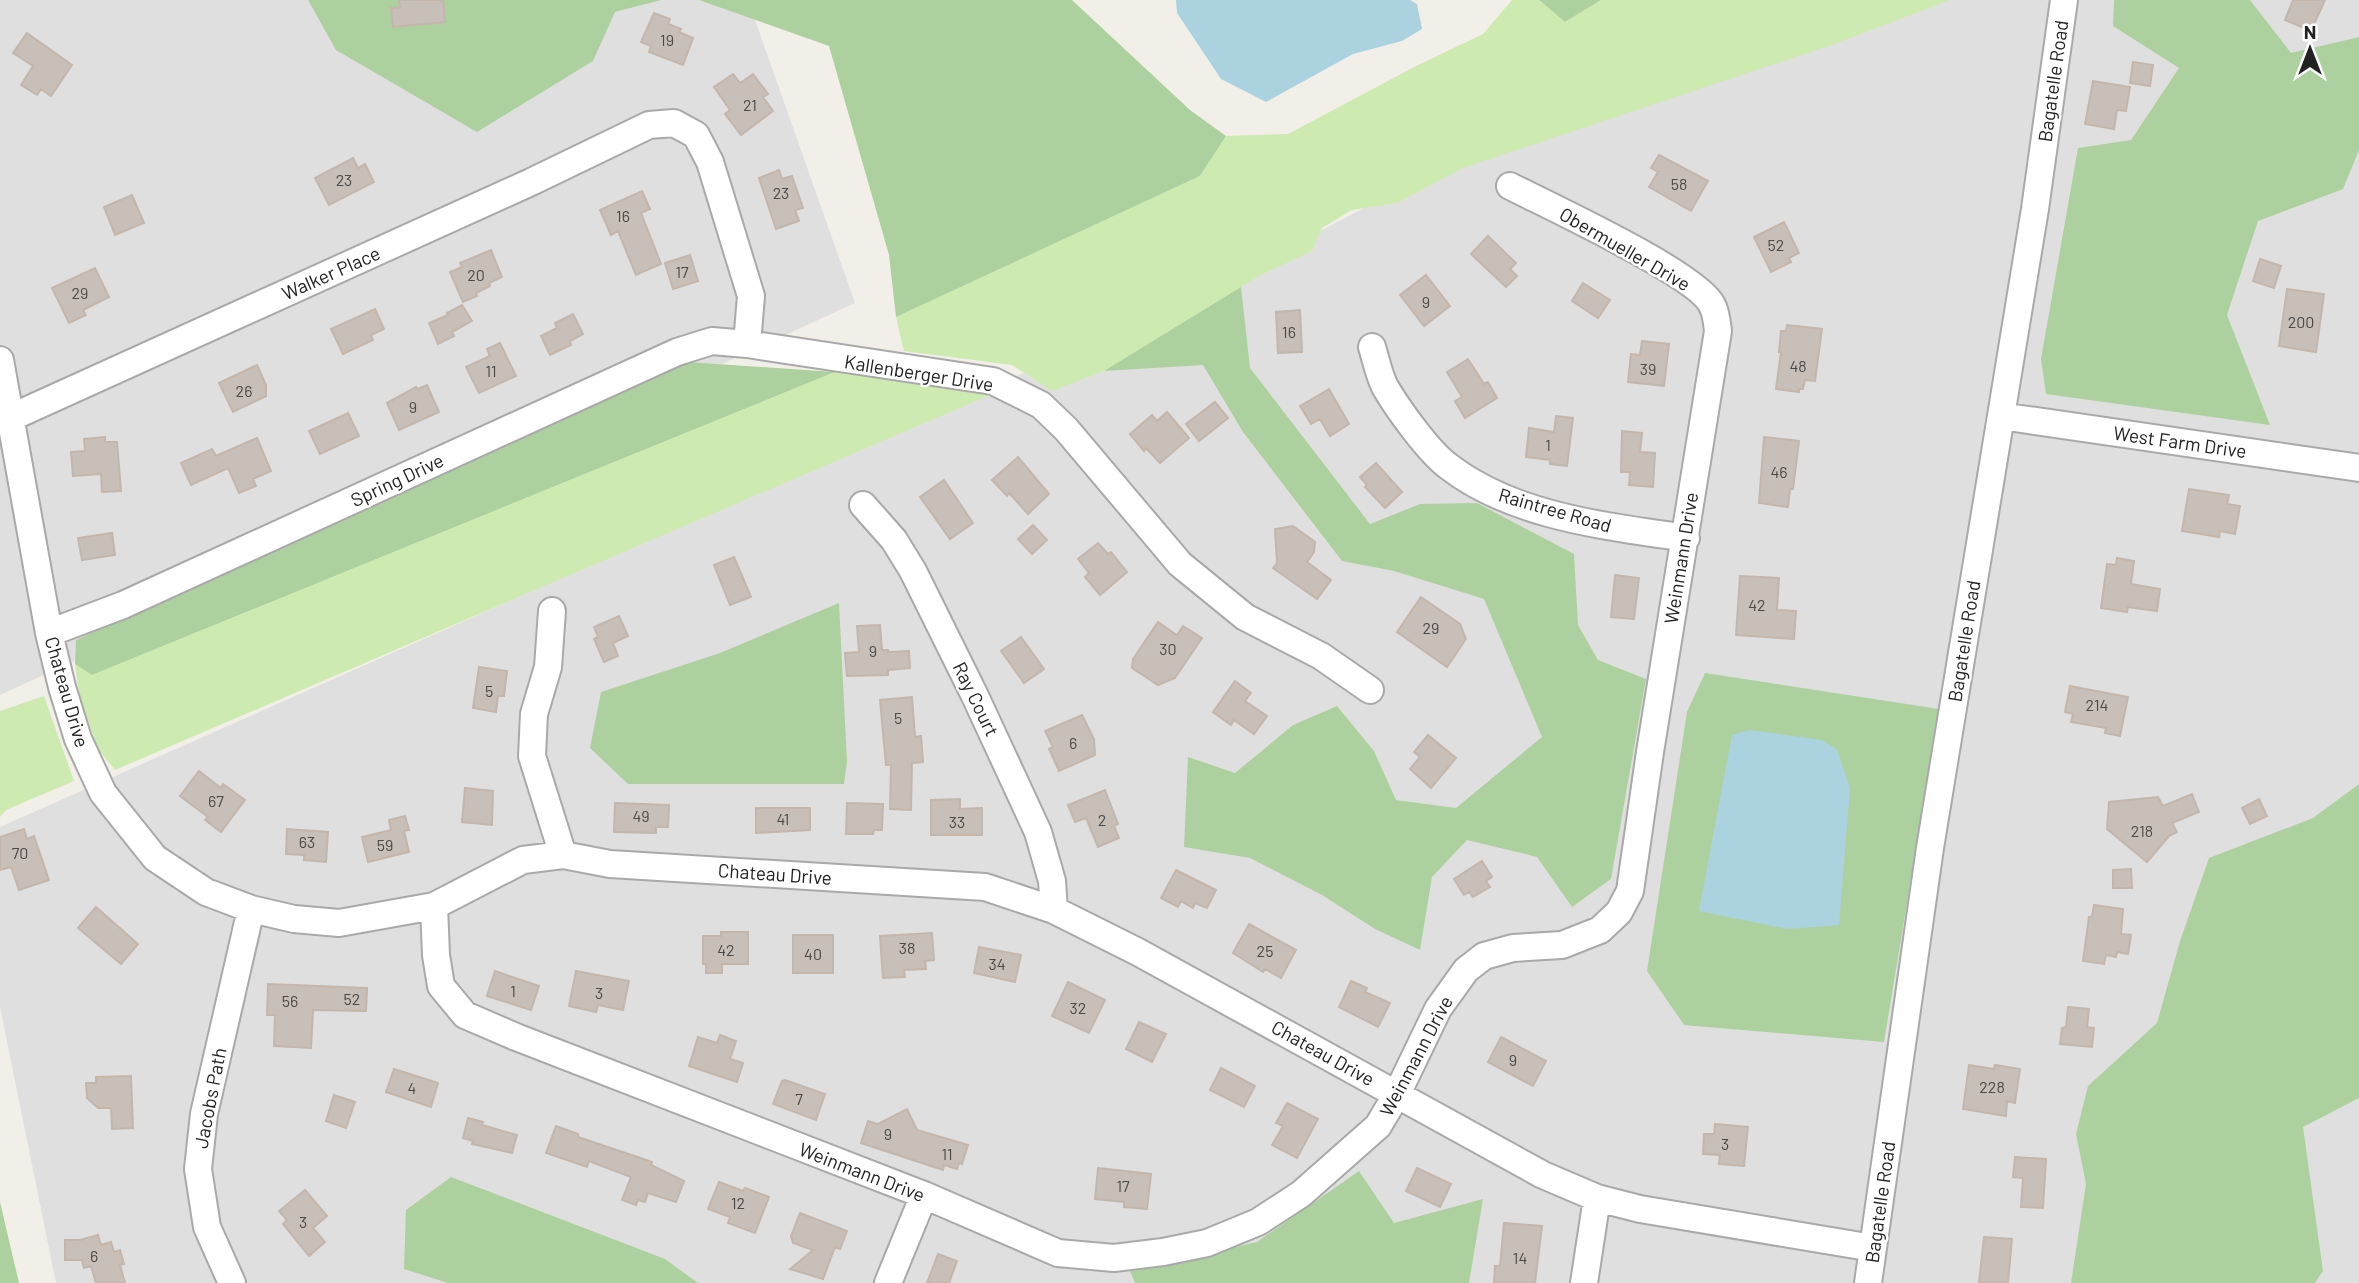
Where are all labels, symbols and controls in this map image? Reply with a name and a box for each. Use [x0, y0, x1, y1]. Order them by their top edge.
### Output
north arrow [2275, 14, 2345, 84]
street label: Bagatelle Road [2033, 19, 2072, 143]
text: N [2304, 20, 2316, 43]
house number: 19 [660, 30, 674, 49]
house number: 21 [743, 95, 757, 114]
house number: 23 [336, 170, 352, 189]
house number: 58 [1671, 174, 1687, 193]
house number: 23 [773, 183, 789, 202]
street label: Obermueller Drive [1556, 202, 1695, 295]
house number: 16 [616, 206, 630, 225]
house number: 52 [1768, 235, 1784, 254]
street label: Walker Place [278, 241, 384, 304]
house number: 17 [675, 262, 689, 281]
house number: 20 [467, 265, 485, 284]
house number: 29 [72, 283, 88, 302]
house number: 9 [1422, 292, 1430, 311]
house number: 200 [2288, 312, 2314, 331]
house number: 16 [1282, 322, 1296, 341]
street label: Kallenberger Drive [843, 349, 995, 396]
house number: 48 [1789, 356, 1807, 375]
house number: 39 [1640, 359, 1656, 378]
house number: 11 [485, 361, 497, 380]
house number: 26 [236, 381, 252, 400]
house number: 9 [409, 397, 417, 416]
street label: West Farm Drive [2112, 421, 2248, 462]
house number: 1 [1545, 435, 1551, 454]
street label: Spring Drive [347, 448, 447, 511]
house number: 46 [1770, 462, 1788, 481]
street label: Raintree Road [1496, 482, 1614, 537]
street label: Weinmann Drive [1659, 490, 1702, 625]
street label: Bagatelle Road [1943, 579, 1984, 703]
house number: 42 [1748, 595, 1766, 614]
house number: 29 [1423, 618, 1439, 637]
street label: Chateau Drive [41, 634, 94, 750]
house number: 30 [1159, 639, 1177, 658]
house number: 9 [869, 641, 877, 660]
street label: Ray Court [949, 658, 1004, 740]
house number: 5 [485, 681, 493, 700]
house number: 214 [2086, 695, 2108, 714]
house number: 5 [894, 708, 902, 727]
house number: 6 [1069, 733, 1077, 752]
house number: 67 [208, 791, 224, 810]
house number: 49 [632, 806, 650, 825]
house number: 41 [777, 809, 789, 828]
house number: 2 [1098, 810, 1106, 829]
house number: 33 [949, 812, 965, 831]
house number: 218 [2131, 821, 2153, 840]
house number: 63 [299, 832, 315, 851]
house number: 59 [377, 835, 393, 854]
house number: 70 [12, 843, 28, 862]
street label: Chateau Drive [717, 858, 833, 889]
house number: 38 [899, 938, 915, 957]
house number: 42 [717, 940, 735, 959]
house number: 25 [1257, 941, 1273, 960]
house number: 40 [804, 944, 822, 963]
house number: 34 [988, 954, 1006, 973]
house number: 1 [510, 981, 516, 1000]
house number: 3 [595, 983, 603, 1002]
house number: 52 [344, 989, 360, 1008]
house number: 56 [282, 991, 298, 1010]
street label: Weinmann Drive [1374, 992, 1457, 1120]
house number: 32 [1070, 998, 1086, 1017]
street label: Chateau Drive [1268, 1015, 1379, 1090]
street label: Jacobs Path [188, 1046, 231, 1150]
house number: 9 [1509, 1050, 1517, 1069]
house number: 228 [1979, 1077, 2005, 1096]
house number: 4 [408, 1078, 416, 1097]
house number: 7 [795, 1089, 803, 1108]
house number: 9 [884, 1124, 892, 1143]
house number: 3 [1721, 1134, 1729, 1153]
street label: Weinmann Drive [796, 1137, 928, 1206]
street label: Bagatelle Road [1860, 1140, 1899, 1264]
house number: 11 [941, 1144, 953, 1163]
house number: 17 [1116, 1176, 1130, 1195]
house number: 12 [731, 1193, 745, 1212]
house number: 3 [299, 1212, 307, 1231]
house number: 6 [90, 1246, 98, 1265]
house number: 14 [1513, 1248, 1527, 1267]

